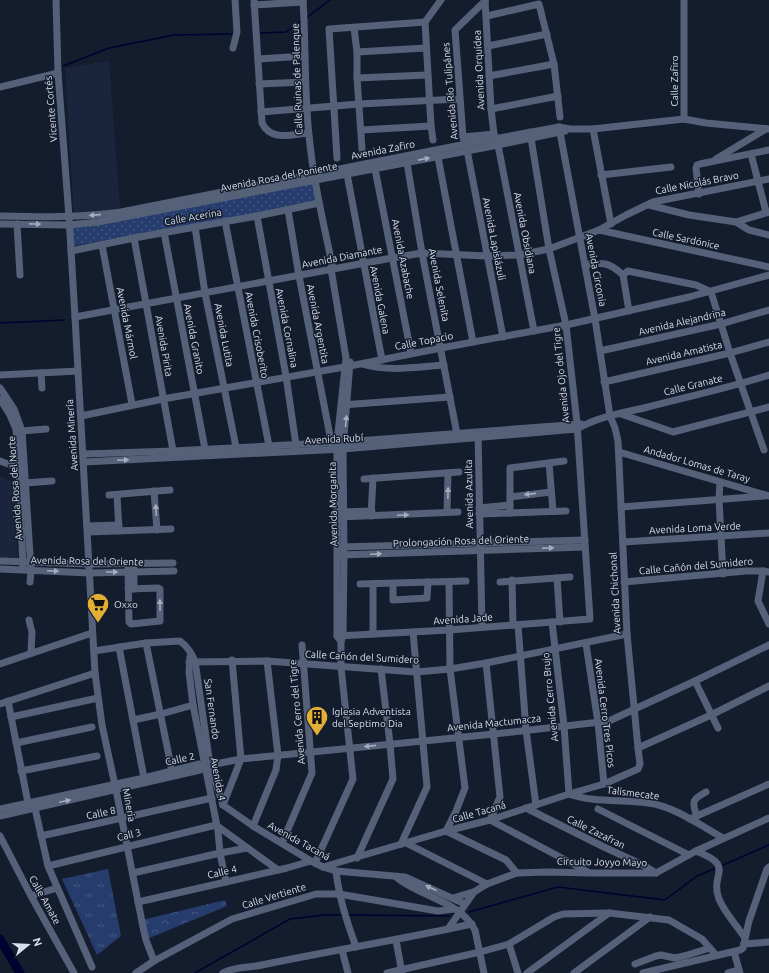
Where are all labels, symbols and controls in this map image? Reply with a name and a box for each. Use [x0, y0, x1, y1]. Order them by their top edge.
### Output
street label: Calle Ruinas de Palenque [290, 23, 304, 135]
street label: Avenida Orquídea [471, 30, 487, 110]
street label: Avenida Río Tulipánes [440, 42, 460, 140]
street label: Calle Zafiro [669, 55, 680, 107]
street label: Vicente Cortés [43, 76, 59, 142]
street label: Avenida Zafiro [350, 138, 416, 162]
one-way arrow [418, 156, 430, 162]
street label: Avenida Rosa del Poniente [220, 160, 338, 194]
street label: Calle Nicolás Bravo [654, 169, 740, 196]
street label: Avenida Obsidiana [512, 191, 538, 275]
street label: Avenida Lapislázuli [481, 197, 507, 281]
street label: Calle Acerina [163, 207, 223, 227]
one-way arrow [89, 212, 101, 219]
street label: Avenida Azabache [390, 218, 416, 300]
one-way arrow [29, 221, 41, 228]
street label: Calle Sardónice [651, 227, 721, 251]
street label: Avenida Circonia [584, 232, 608, 308]
street label: Avenida Diamante [301, 244, 383, 270]
street label: Avenida Selenita [427, 247, 451, 323]
street label: Avenida Galena [368, 265, 392, 335]
street label: Avenida Argentita [305, 283, 331, 365]
street label: Avenida Mármol [115, 286, 139, 360]
street label: Avenida Cornalina [274, 287, 300, 369]
street label: Avenida Crisoberito [243, 291, 271, 379]
street label: Avenida Lutita [212, 302, 236, 368]
street label: Avenida Granito [182, 303, 206, 375]
street label: Avenida Alejandrina [637, 307, 727, 337]
street label: Avenida Pirita [153, 315, 175, 377]
street label: Avenida Ojo del Tigre [551, 327, 571, 423]
street label: Calle Topacio [394, 330, 454, 352]
street label: Avenida Amatista [645, 339, 723, 367]
street label: Calle Granate [662, 372, 724, 398]
street label: Avenida Minería [64, 399, 80, 471]
one-way arrow [342, 415, 349, 427]
street label: Avenida Rubí [305, 432, 364, 446]
street label: Avenida Rosa del Norte [6, 435, 24, 541]
street label: Andador Lomas de Taray [643, 444, 752, 484]
one-way arrow [117, 456, 129, 463]
street label: Avenida Azulita [463, 459, 475, 529]
street label: Avenida Morganita [327, 462, 339, 546]
one-way arrow [444, 487, 451, 499]
one-way arrow [524, 491, 536, 498]
one-way arrow [152, 504, 159, 516]
one-way arrow [397, 511, 409, 518]
street label: Avenida Loma Verde [649, 520, 741, 536]
street label: Prolongación Rosa del Oriente [393, 533, 529, 549]
one-way arrow [542, 545, 554, 552]
one-way arrow [370, 551, 383, 557]
street label: Avenida Chichonal [607, 551, 623, 634]
street label: Avenida Rosa del Oriente [30, 555, 144, 567]
street label: Calle Cañón del Sumidero [639, 556, 754, 576]
one-way arrow [47, 567, 59, 574]
one-way arrow [106, 569, 118, 576]
supermarket icon: Oxxo [85, 591, 111, 624]
place label: Oxxo [114, 599, 138, 610]
one-way arrow [157, 599, 164, 611]
street label: Avenida Jade [433, 611, 493, 627]
street label: Calle Cañón del Sumidero [305, 649, 420, 665]
street label: Avenida Cerro Brujo [540, 652, 560, 742]
street label: Avenida Cerro Tres Picos [593, 658, 617, 768]
street label: Avenida Cerro del Tigre [287, 659, 307, 765]
street label: San Fernando [202, 678, 222, 740]
building icon: Iglesia Adventista del Septimo Dia [304, 704, 330, 737]
place label: Iglesia Adventista del Septimo Dia [332, 706, 411, 729]
street label: Avenida Mactumacza [446, 713, 542, 733]
one-way arrow [364, 742, 376, 749]
street label: Calle 2 [164, 751, 196, 767]
street label: Avenida 4 [208, 756, 228, 802]
street label: Talismecate [606, 784, 660, 802]
street label: Mineria [120, 787, 138, 823]
one-way arrow [59, 798, 72, 804]
street label: Calle Tacaná [451, 799, 507, 825]
street label: Calle 8 [85, 804, 117, 821]
street label: Calle Zazafran [565, 813, 627, 851]
street label: Avenida Tacaná [266, 819, 332, 863]
street label: Call 3 [116, 827, 142, 843]
street label: Circuito Joyyo Mayo [557, 856, 647, 868]
street label: Calle 4 [206, 863, 238, 881]
street label: Calle Amate [27, 874, 63, 926]
street label: Calle Vertiente [241, 881, 307, 911]
one-way arrow [425, 885, 437, 891]
north arrow [8, 925, 48, 965]
text: N [31, 936, 44, 948]

